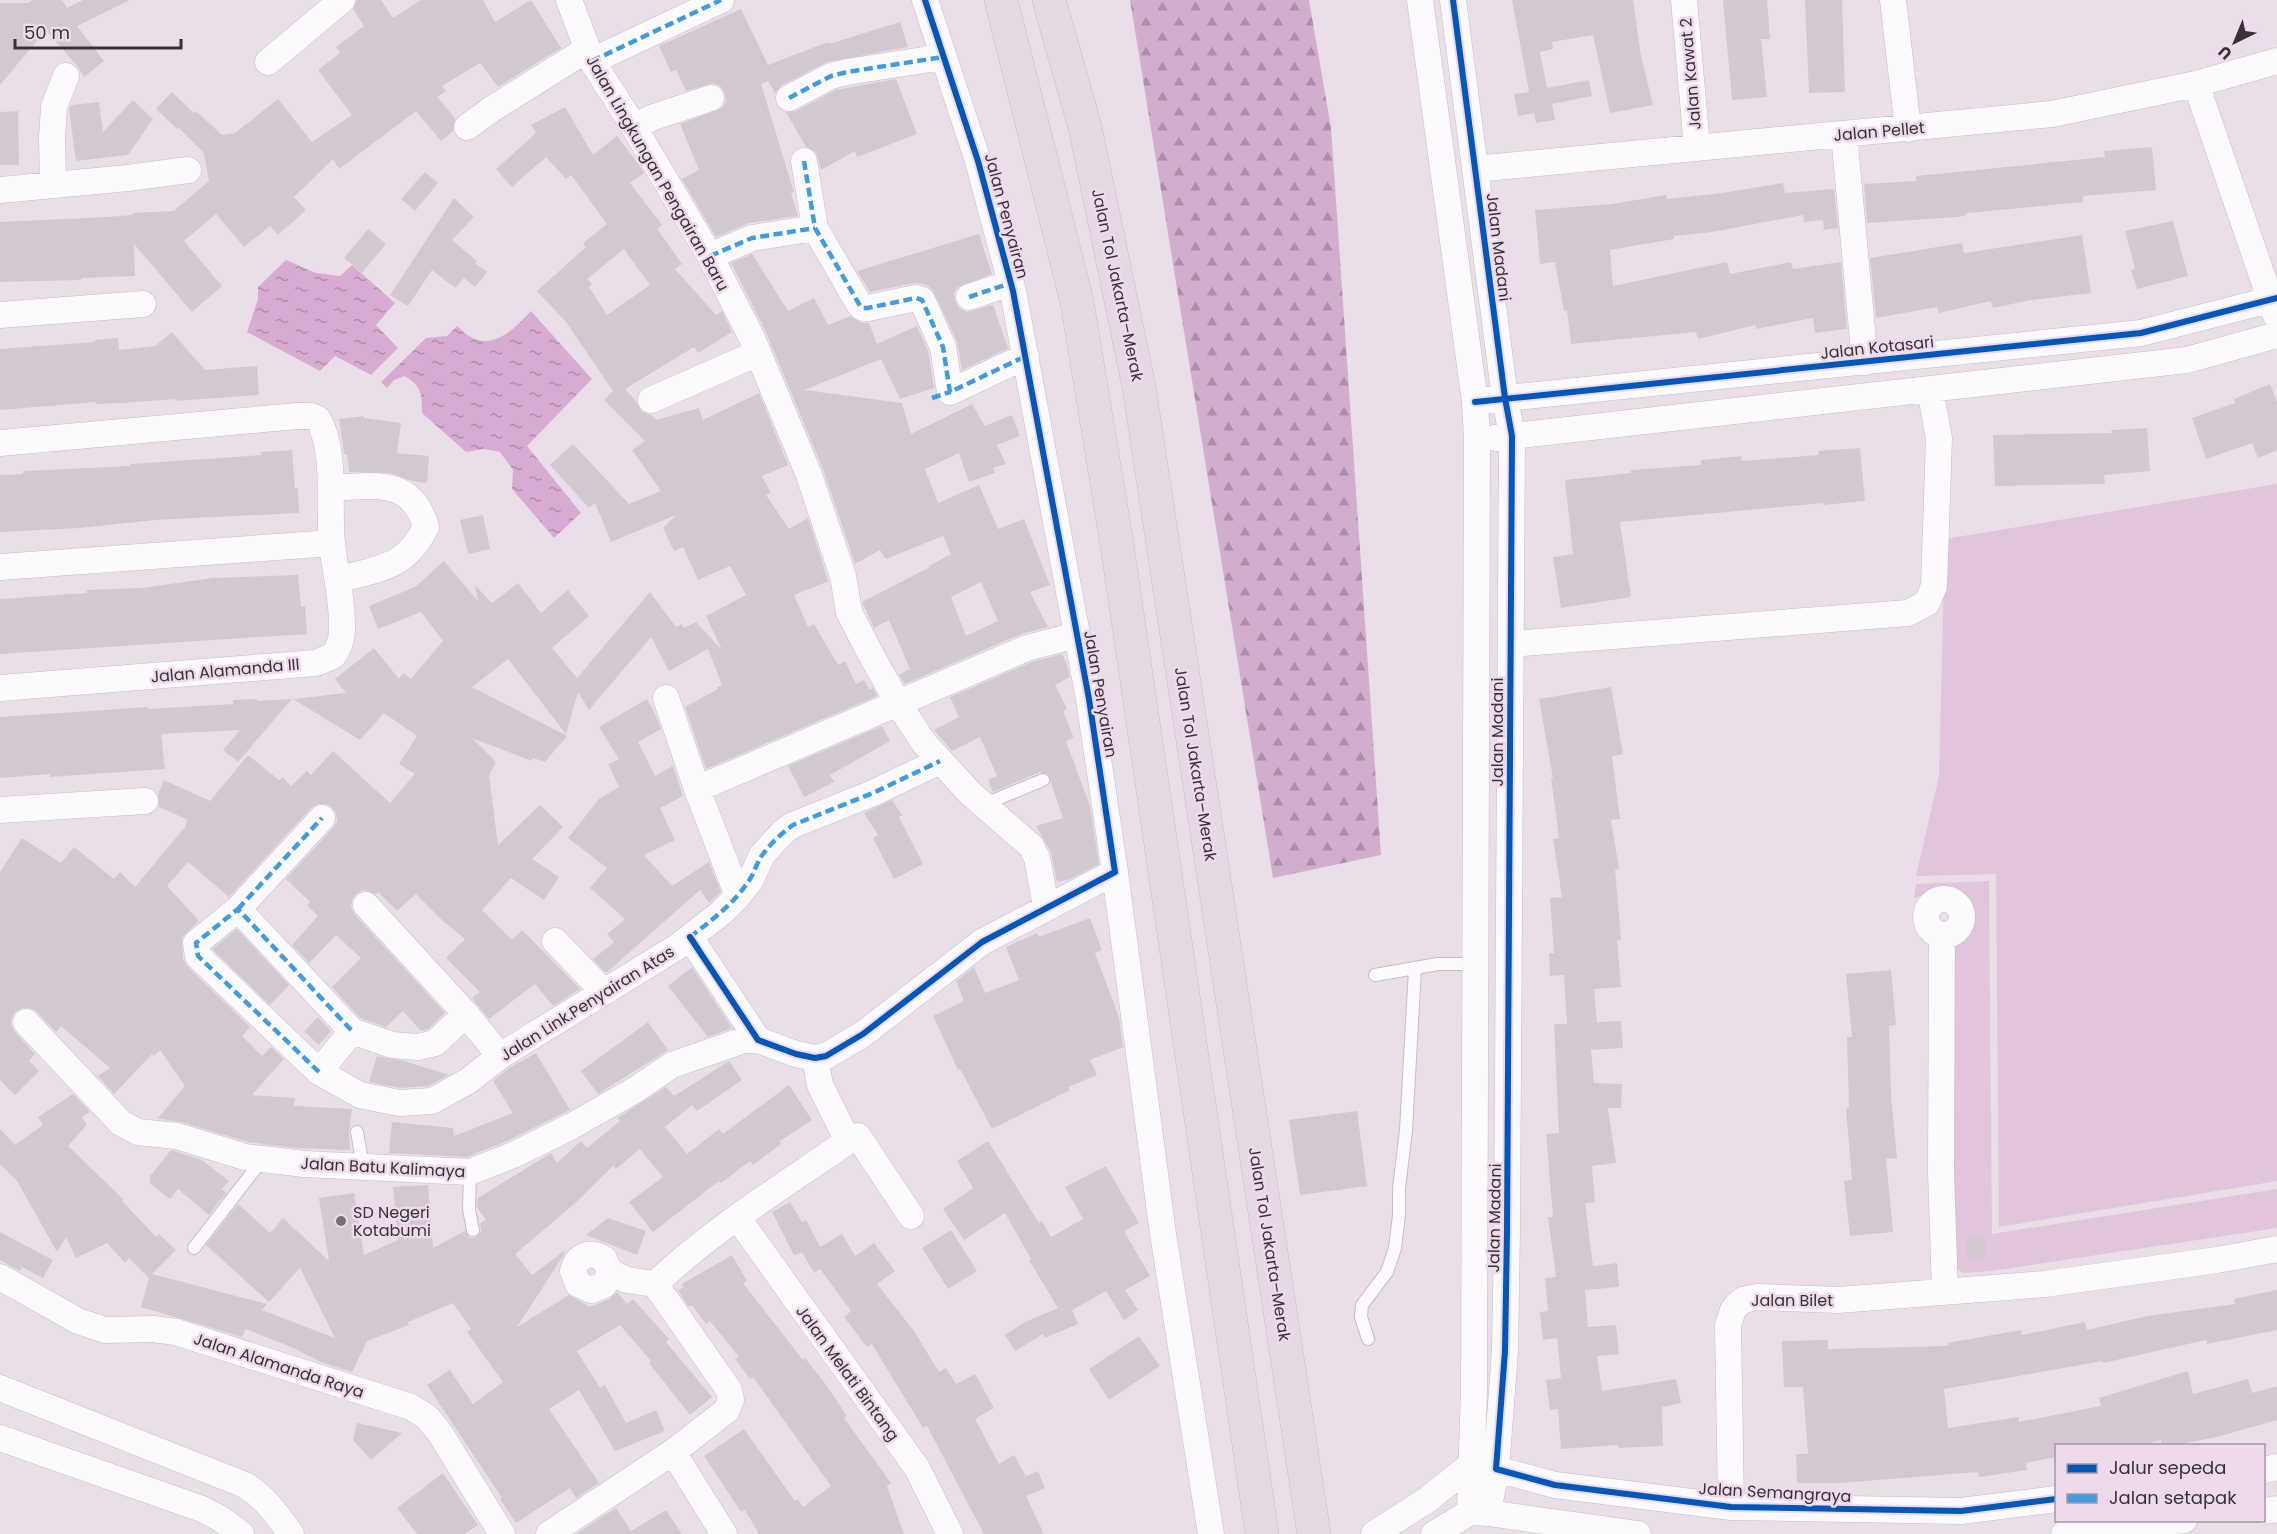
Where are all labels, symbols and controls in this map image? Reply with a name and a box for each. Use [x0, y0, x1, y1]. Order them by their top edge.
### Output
scale bar [15, 12, 182, 50]
north arrow [2205, 12, 2265, 72]
street label: Jalan Kawat 2 [1674, 17, 1707, 131]
text: 50 m [24, 20, 70, 45]
text: U [2213, 40, 2237, 65]
street label: Jalan Lingkungan Pengairan Baru [580, 51, 735, 295]
street label: Jalan Pellet [1833, 116, 1926, 147]
street label: Jalan Penyairan [979, 151, 1034, 281]
street label: Jalan Tol Jakarta–Merak [1086, 187, 1149, 384]
street label: Jalan Madani [1480, 192, 1517, 303]
street label: Jalan Kotasari [1819, 330, 1935, 365]
street label: Jalan Penyairan [1078, 629, 1123, 759]
street label: Jalan Alamanda III [150, 653, 300, 688]
street label: Jalan Tol Jakarta–Merak [1169, 665, 1222, 864]
street label: Jalan Madani [1486, 678, 1509, 786]
street label: Jalan Link.Penyairan Atas [496, 940, 679, 1067]
street label: Jalan Tol Jakarta–Merak [1243, 1145, 1296, 1344]
street label: Jalan Batu Kalimaya [300, 1152, 466, 1183]
street label: Jalan Madani [1482, 1163, 1507, 1273]
place label: SD Negeri Kotabumi [353, 1201, 431, 1242]
marker: SD Negeri Kotabumi [334, 1214, 348, 1228]
street label: Jalan Bilet [1751, 1289, 1833, 1312]
street label: Jalan Melati Bintang [790, 1301, 905, 1446]
street label: Jalan Alamanda Raya [191, 1327, 367, 1404]
legend [2055, 1444, 2265, 1522]
text: Jalur sepeda [2109, 1455, 2226, 1480]
street label: Jalan Semangraya [1698, 1477, 1852, 1508]
text: Jalan setapak [2109, 1485, 2237, 1510]

